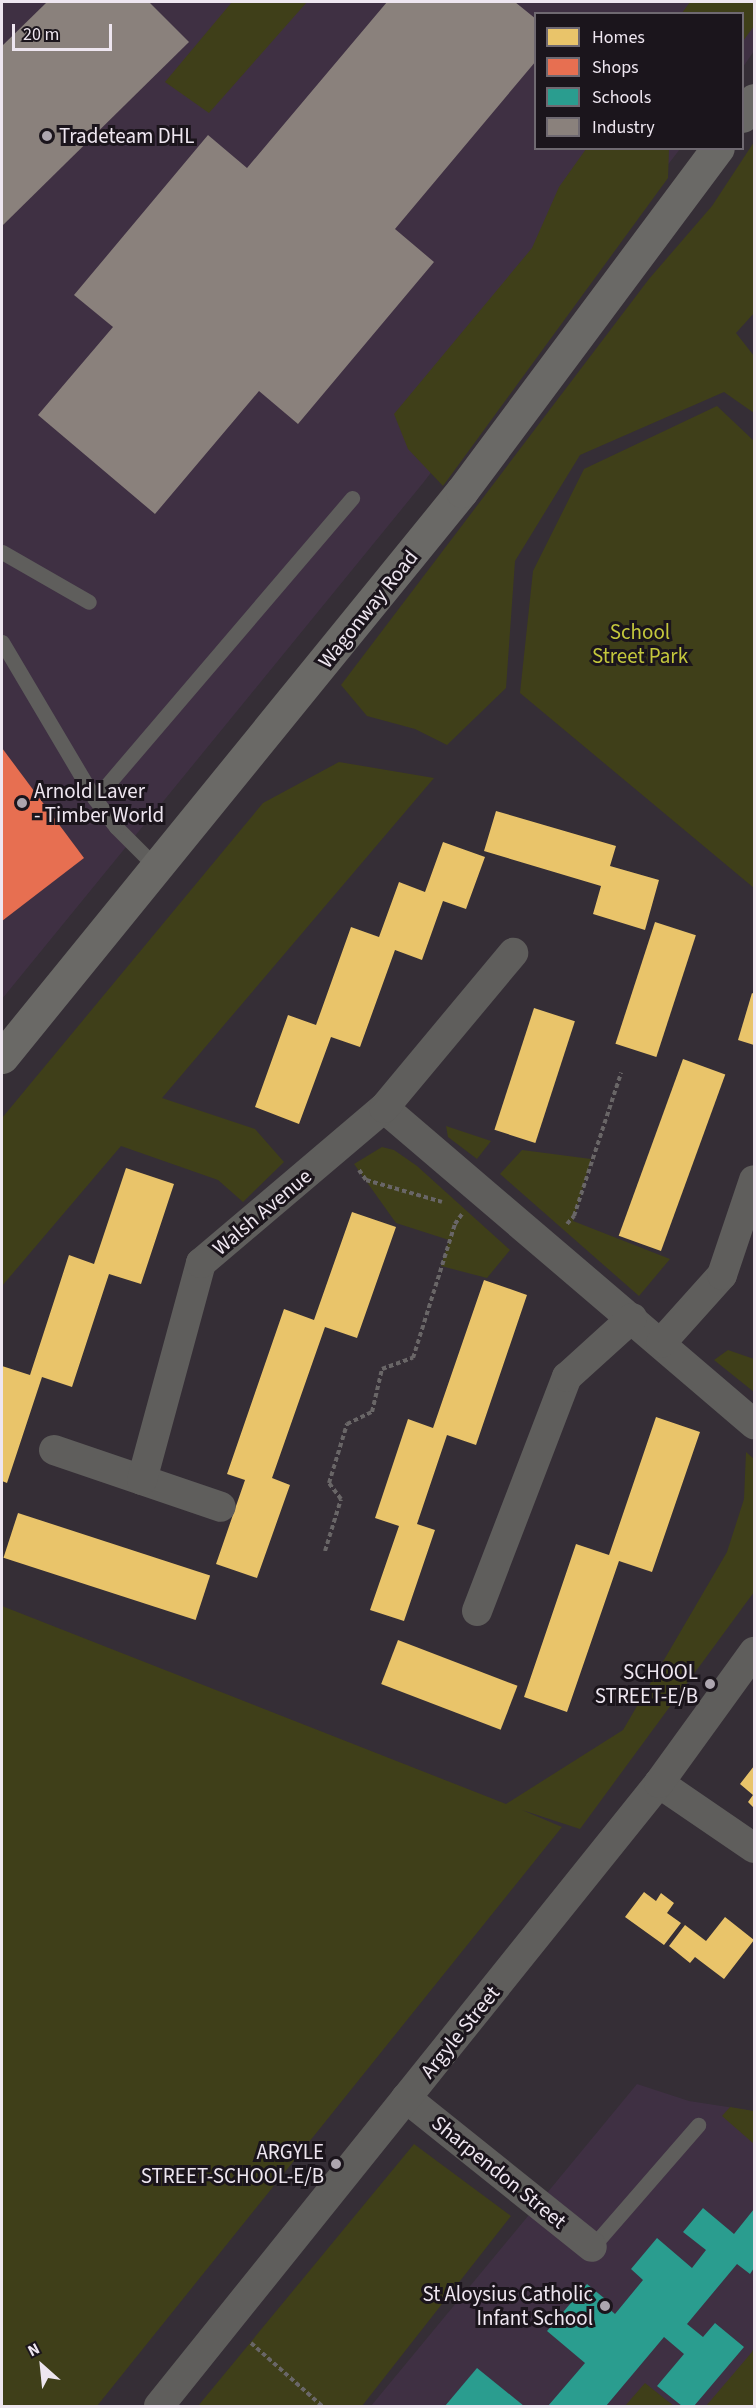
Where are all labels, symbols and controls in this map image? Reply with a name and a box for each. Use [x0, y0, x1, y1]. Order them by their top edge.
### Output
scale bar [15, 12, 116, 50]
legend [534, 12, 744, 150]
text: 20 m [23, 22, 59, 47]
text: Homes [592, 25, 645, 50]
text: Shops [592, 55, 639, 80]
text: Schools [592, 85, 651, 110]
text: Industry [592, 115, 655, 140]
place label: Tradeteam DHL [59, 123, 194, 149]
marker: Tradeteam DHL [40, 129, 54, 143]
street label: Wagonway Road [313, 545, 423, 673]
park label: School Street Park [592, 619, 688, 669]
place label: Arnold Laver - Timber World [34, 778, 164, 828]
marker: Arnold Laver - Timber World [15, 796, 29, 810]
street label: Walsh Avenue [207, 1163, 317, 1261]
place label: SCHOOL STREET-E/B [595, 1659, 698, 1709]
marker: SCHOOL STREET-E/B [703, 1677, 717, 1691]
street label: Argyle Street [415, 1981, 505, 2083]
street label: Sharpendon Street [427, 2110, 571, 2234]
place label: ARGYLE STREET-SCHOOL-E/B [141, 2139, 324, 2189]
marker: ARGYLE STREET-SCHOOL-E/B [329, 2157, 343, 2171]
place label: St Aloysius Catholic Infant School [422, 2281, 593, 2331]
marker: St Aloysius Catholic Infant School [598, 2299, 612, 2313]
north arrow [12, 2336, 72, 2396]
text: N [24, 2338, 44, 2362]

